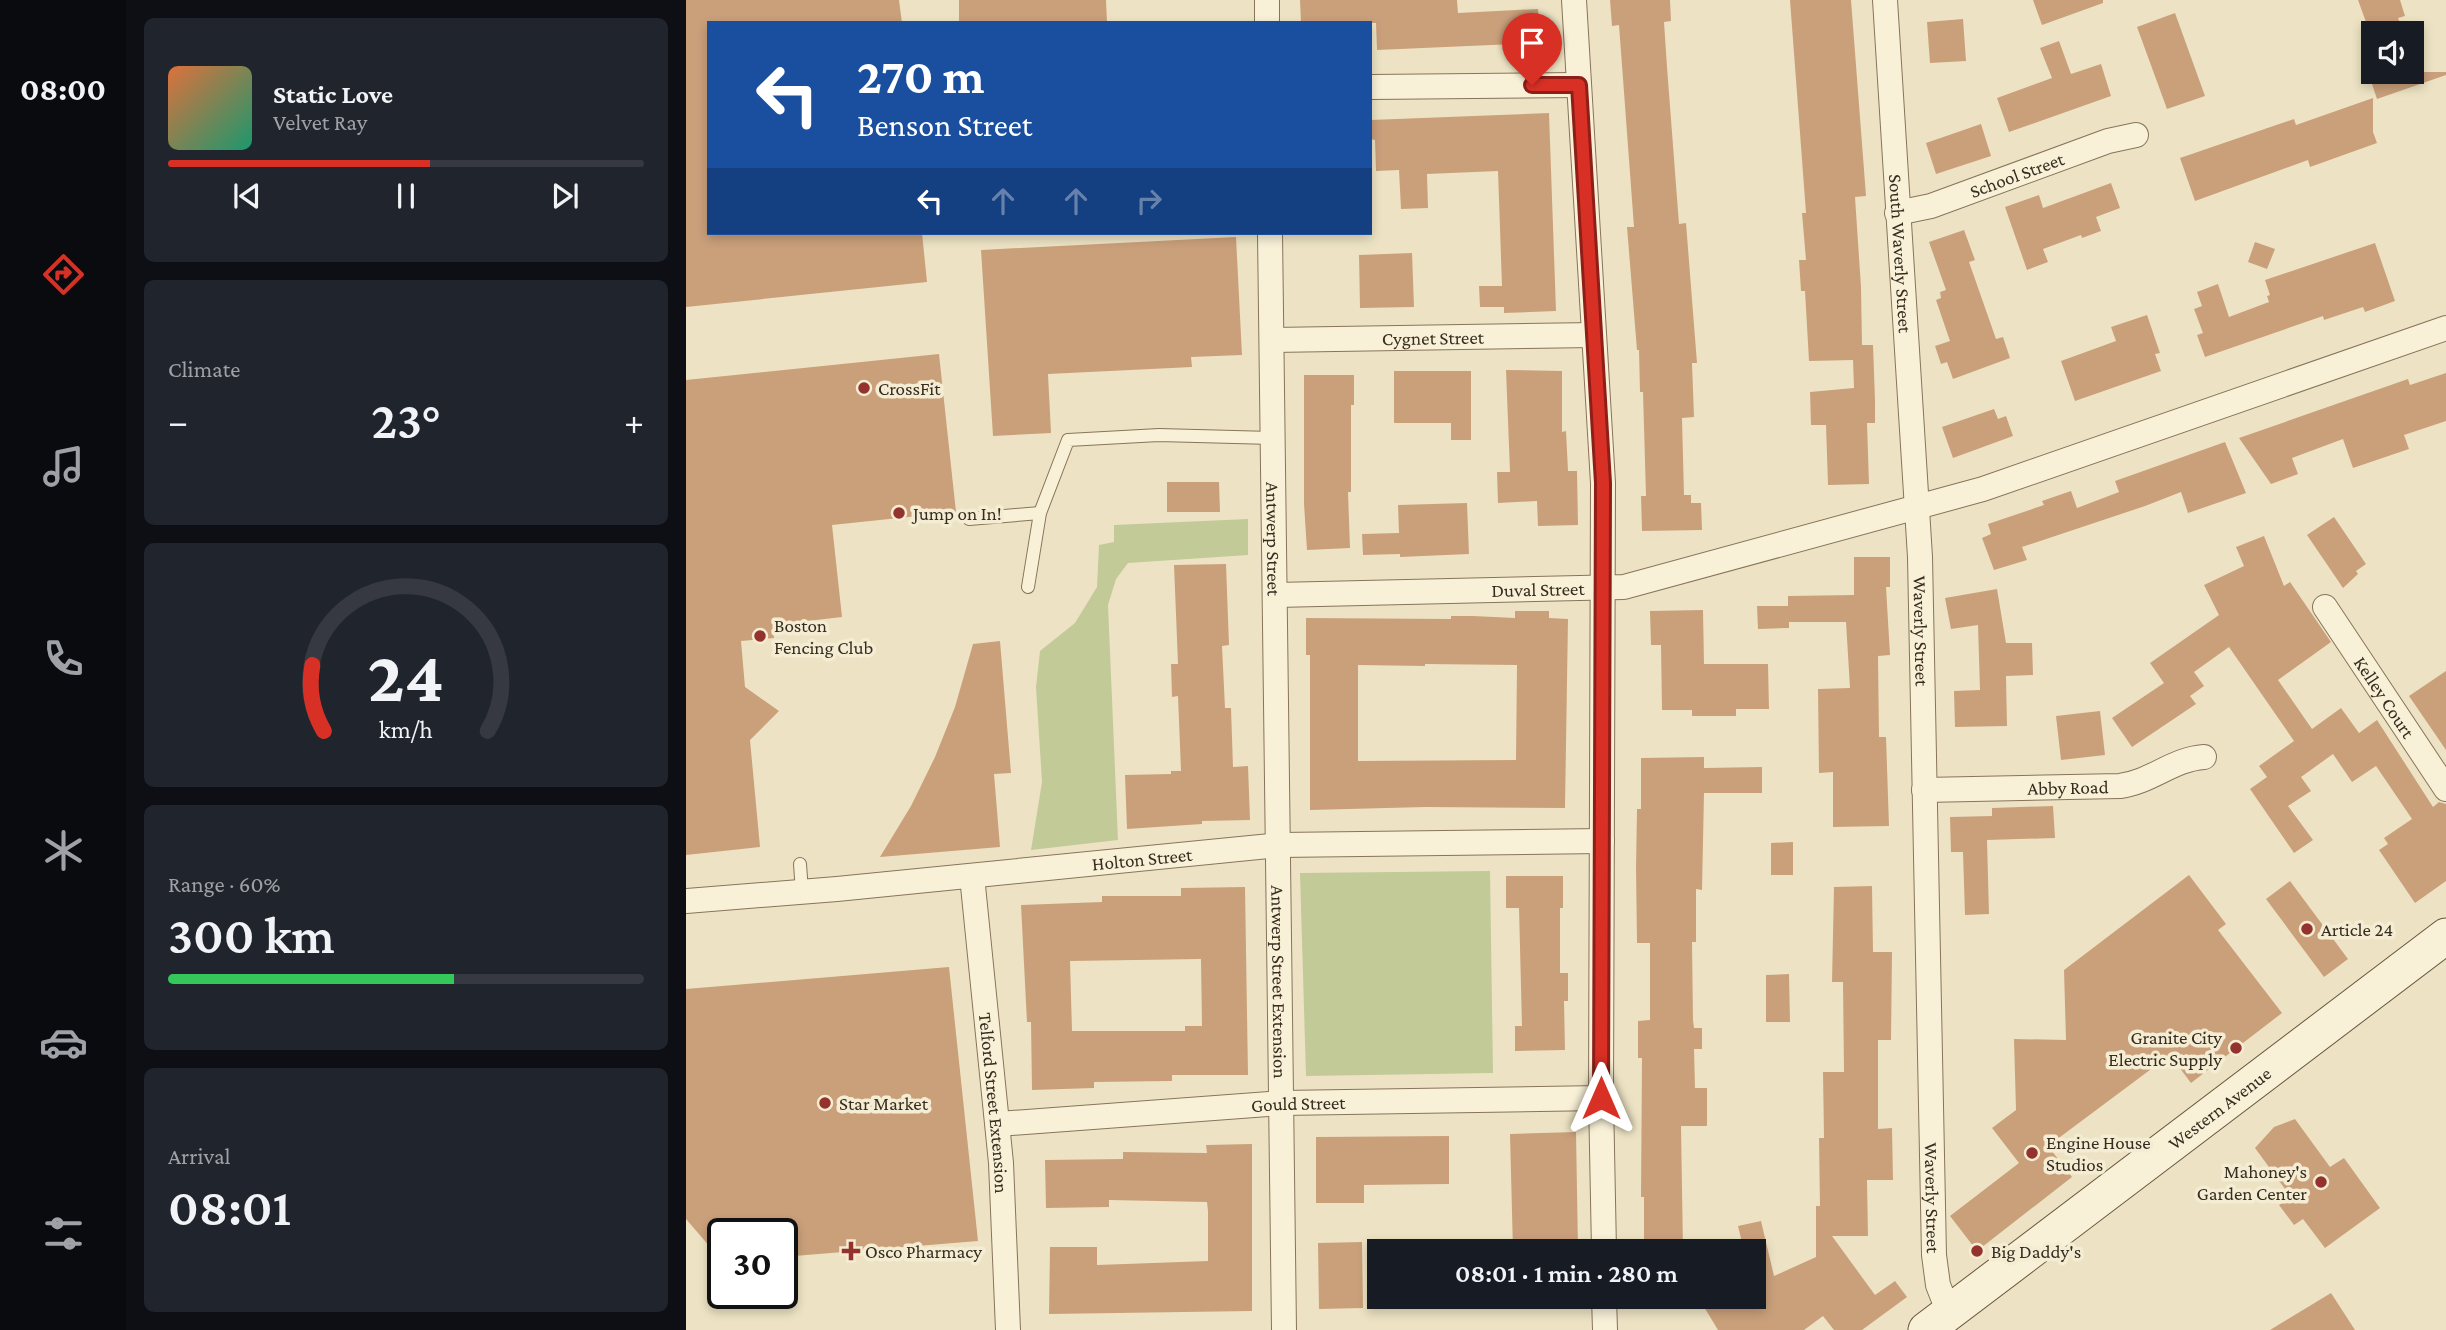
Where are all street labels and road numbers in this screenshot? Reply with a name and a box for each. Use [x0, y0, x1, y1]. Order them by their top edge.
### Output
street label: School Street [1967, 148, 2068, 202]
street label: South Waverly Street [1885, 173, 1916, 334]
street label: Cygnet Street [1382, 327, 1485, 349]
street label: Antwerp Street [1262, 482, 1285, 597]
street label: Waverly Street [1909, 575, 1933, 687]
street label: Duval Street [1491, 578, 1586, 601]
street label: Kelley Court [2350, 653, 2419, 742]
street label: Abby Road [2027, 776, 2109, 799]
street label: Holton Street [1091, 844, 1194, 875]
street label: Antwerp Street Extension [1267, 885, 1291, 1079]
street label: Telford Street Extension [975, 1011, 1012, 1194]
street label: Western Avenue [2164, 1062, 2275, 1154]
street label: Gould Street [1250, 1092, 1346, 1116]
street label: Waverly Street [1921, 1142, 1944, 1254]

